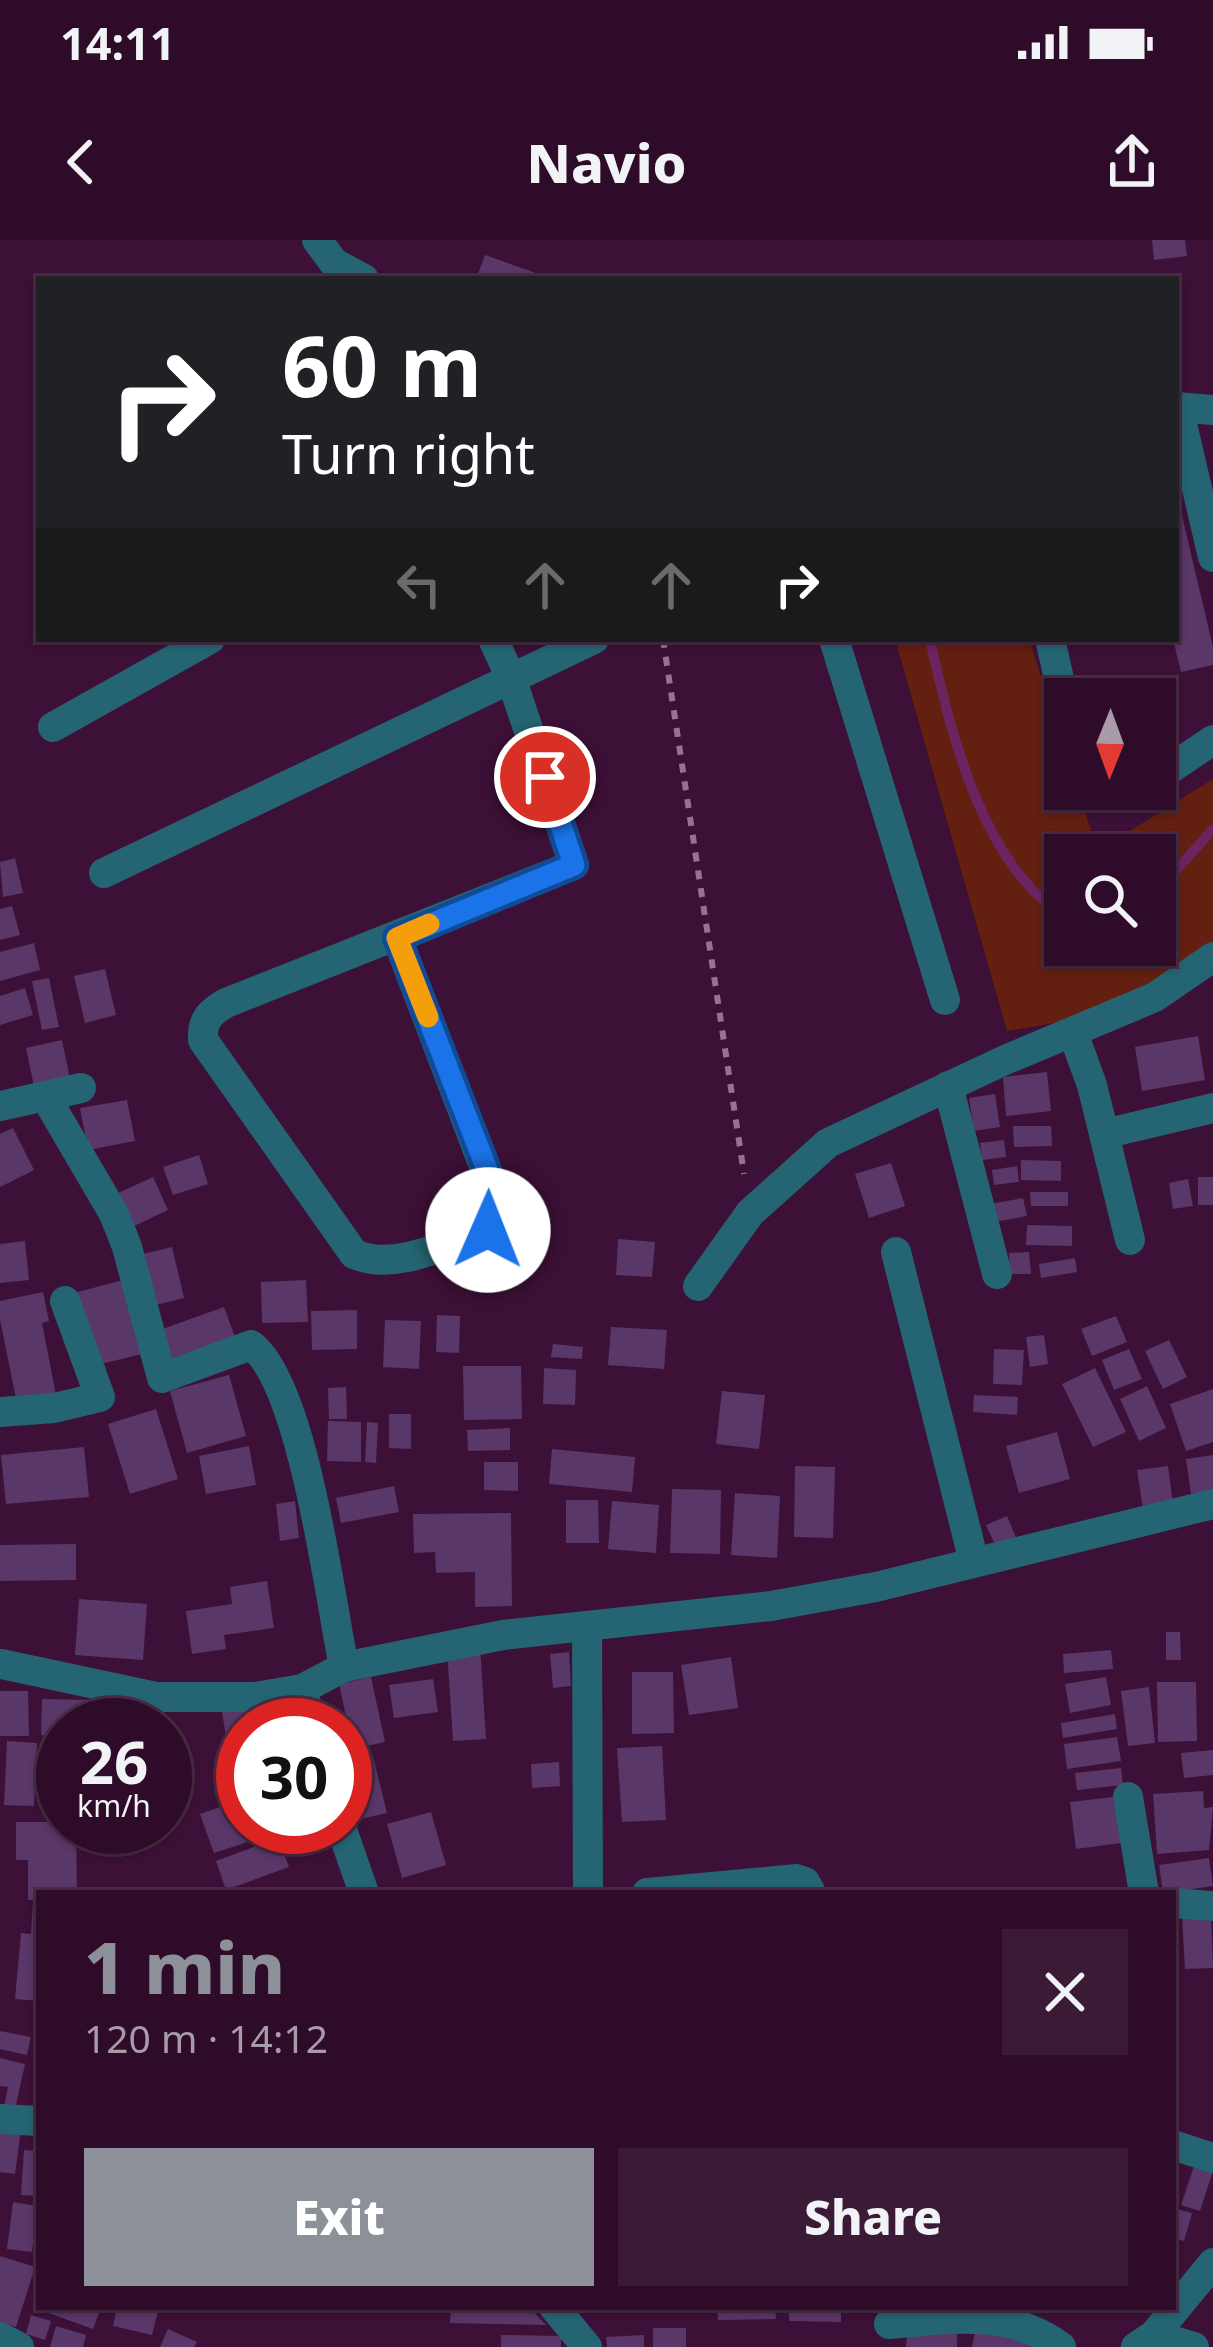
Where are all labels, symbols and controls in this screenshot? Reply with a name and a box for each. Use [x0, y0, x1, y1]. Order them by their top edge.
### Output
text: 14:11 [60, 12, 176, 73]
text: Navio [526, 125, 687, 199]
icon: back [48, 129, 114, 195]
icon: share [1099, 129, 1165, 195]
text: 60 m [282, 307, 482, 422]
icon: right [84, 324, 240, 480]
text: Turn right [282, 416, 535, 490]
icon: left [386, 552, 452, 618]
icon: ahead [512, 552, 578, 618]
icon: ahead [638, 552, 704, 618]
icon: right [764, 552, 830, 618]
north arrow [1044, 678, 1176, 810]
map controls [1044, 678, 1176, 966]
pin [494, 726, 596, 828]
icon: arrive [512, 744, 578, 810]
button: search [1044, 834, 1176, 966]
position arrow [425, 1167, 551, 1293]
speed limit sign: 30 [216, 1698, 372, 1854]
text: 26 [80, 1720, 148, 1802]
text: km/h [77, 1785, 151, 1826]
text: 1 min [84, 1917, 285, 2015]
button: close [1002, 1929, 1128, 2055]
text: 120 m · 14:12 [84, 2011, 328, 2064]
button: Exit [84, 2148, 594, 2286]
button: Share [618, 2148, 1128, 2286]

